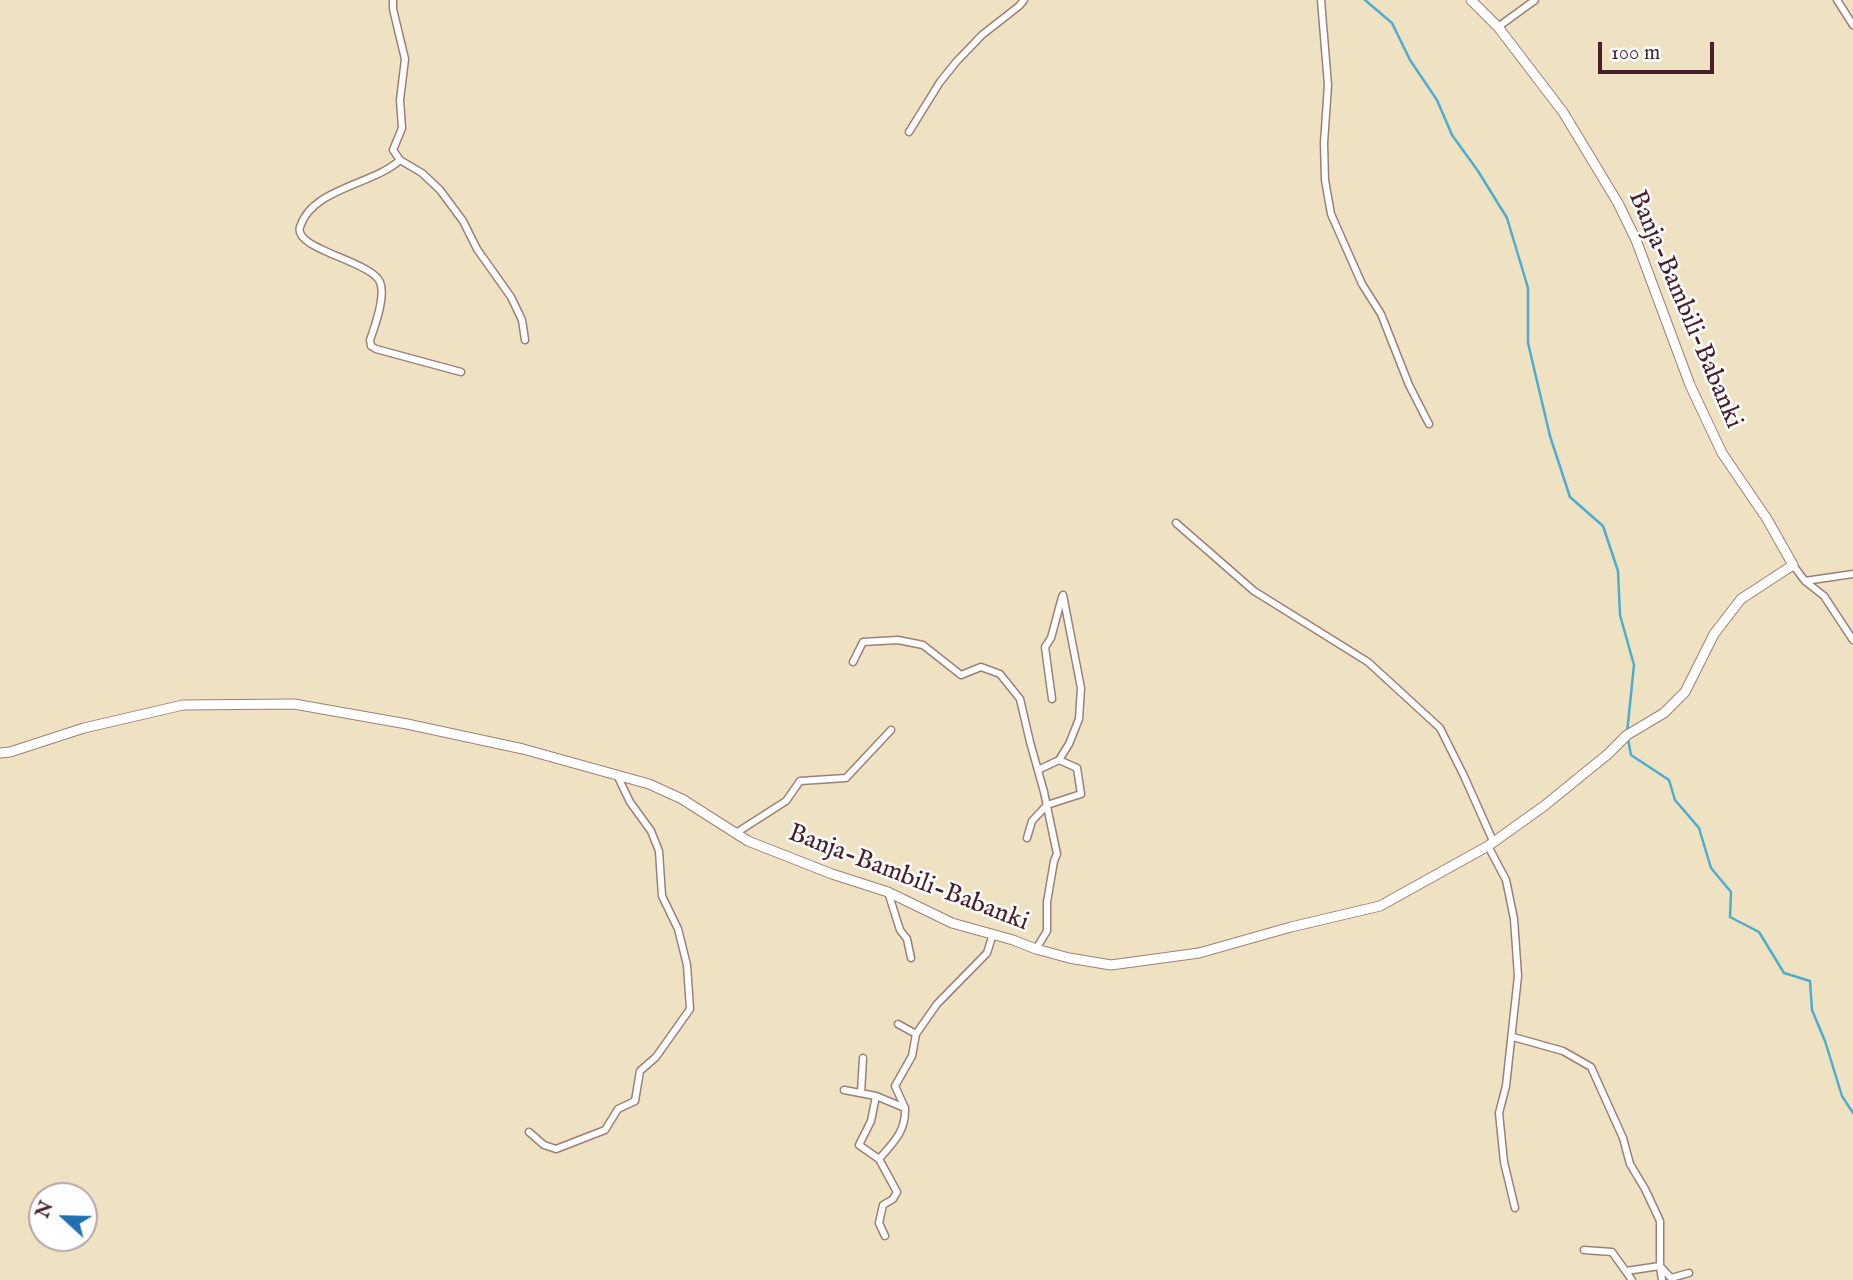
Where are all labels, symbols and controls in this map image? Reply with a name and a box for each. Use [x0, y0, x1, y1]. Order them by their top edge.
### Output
scale bar [1601, 28, 1716, 72]
text: 100 m [1611, 40, 1660, 67]
street label: Banja-Bambili-Babanki [1620, 186, 1748, 434]
street label: Banja-Bambili-Babanki [783, 819, 1033, 939]
north arrow [28, 1182, 98, 1252]
text: N [31, 1198, 60, 1222]

